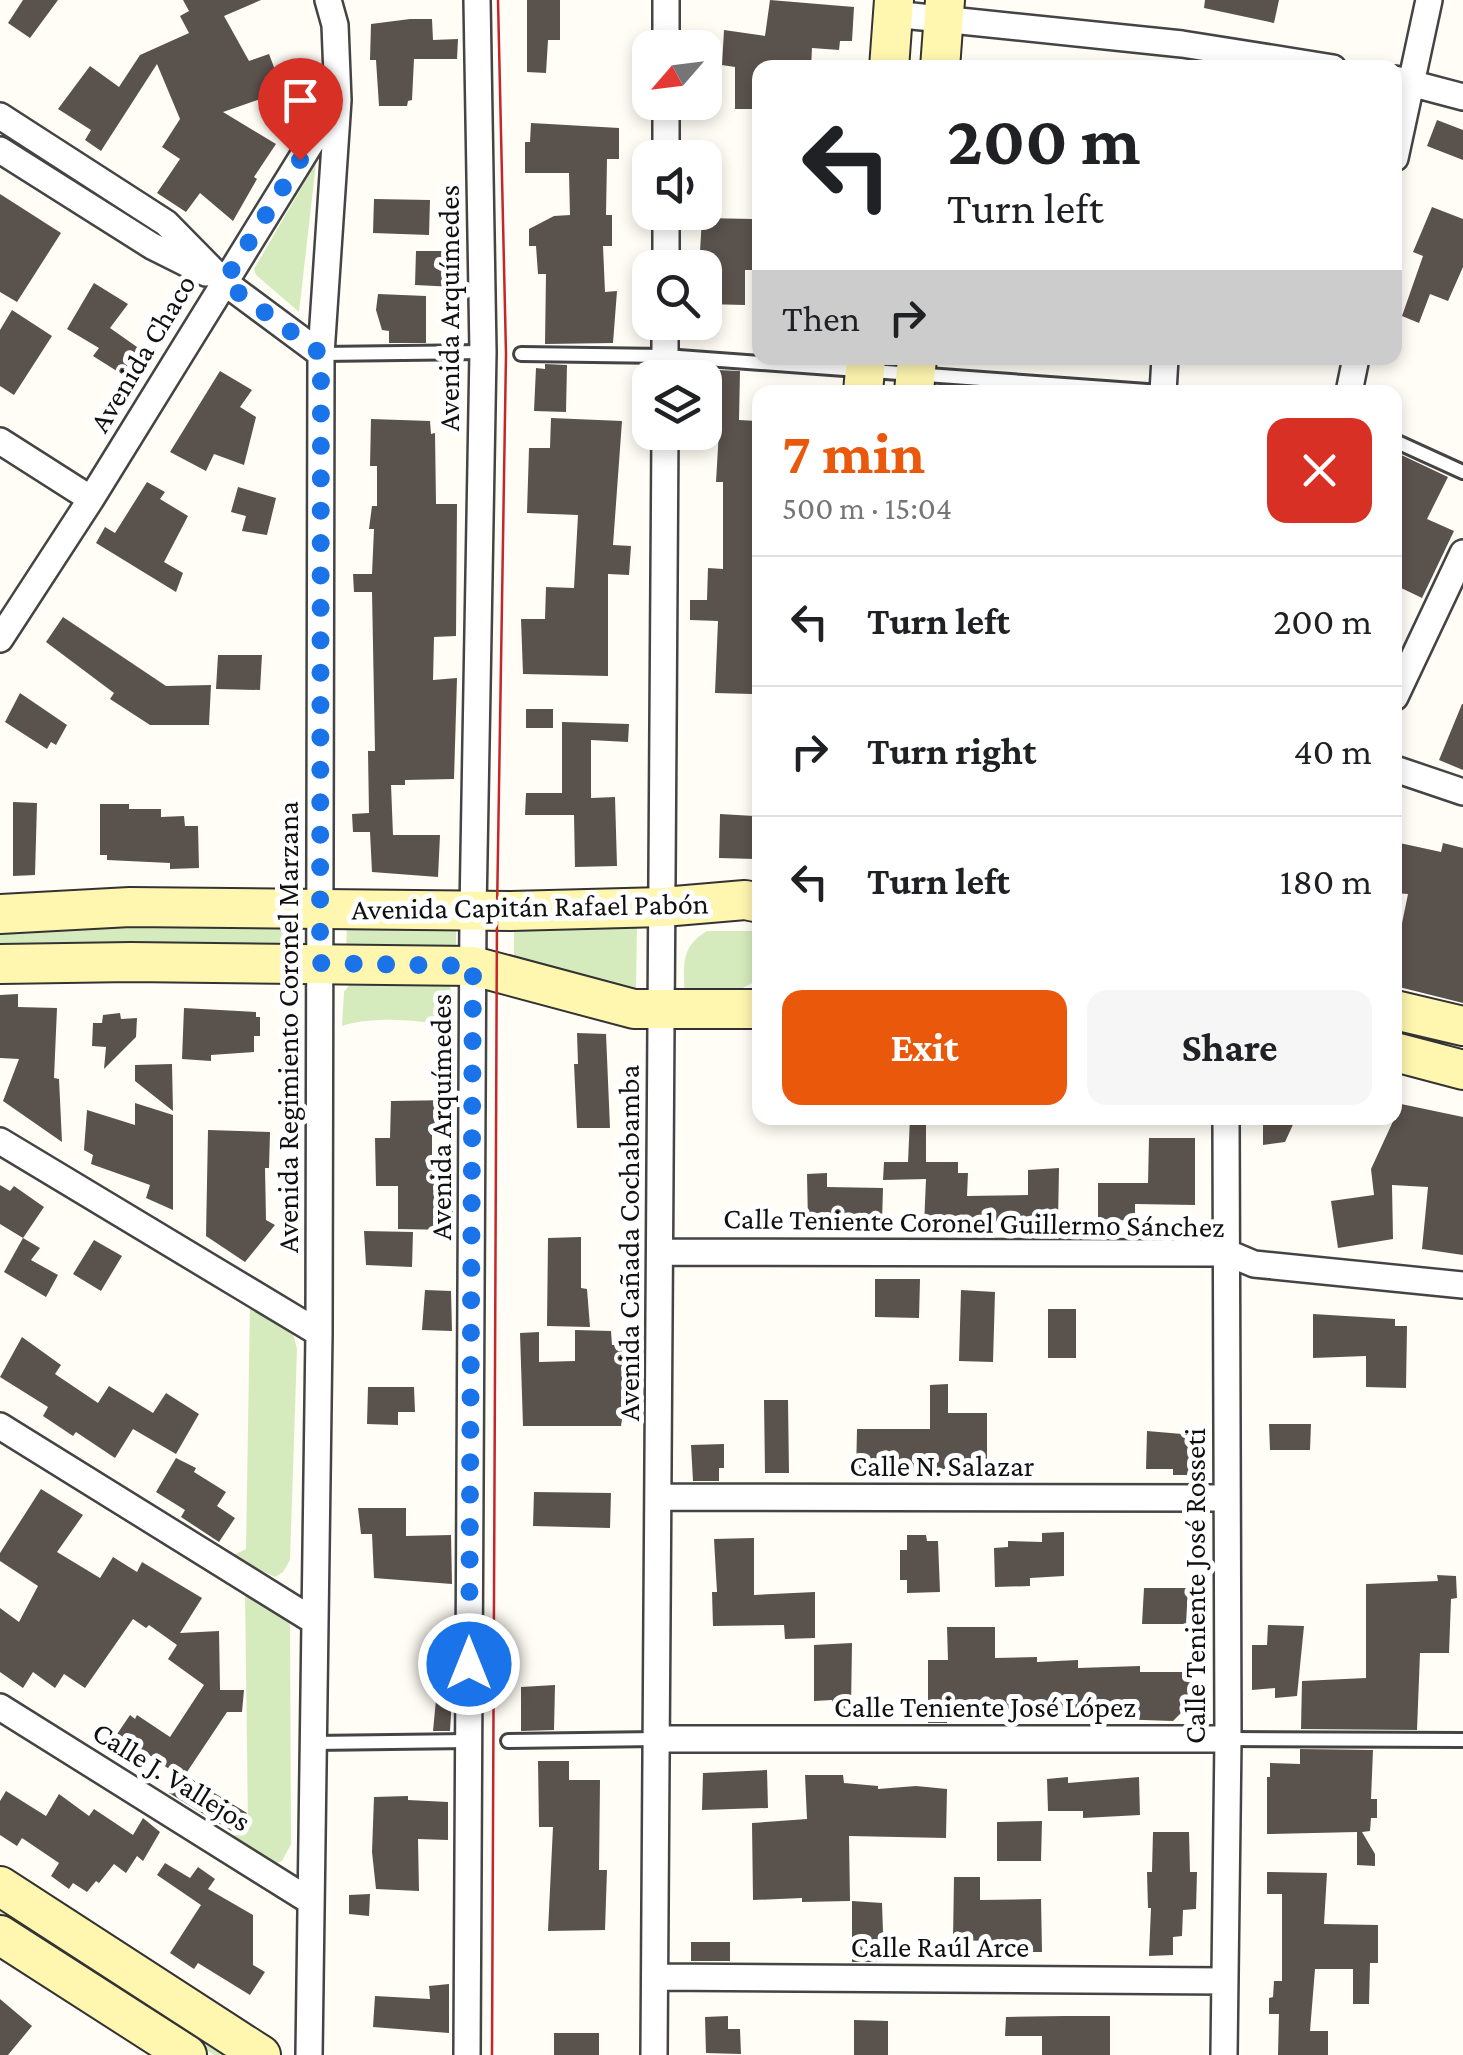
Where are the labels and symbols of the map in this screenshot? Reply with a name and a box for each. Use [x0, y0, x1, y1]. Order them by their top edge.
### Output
north arrow [632, 30, 722, 120]
pin [258, 58, 343, 161]
street label: Avenida Arquímedes [432, 185, 466, 431]
street label: Avenida Chaco [82, 269, 202, 437]
street label: Avenida Regimiento Coronel Marzana [271, 801, 305, 1253]
street label: Avenida Capitán Rafael Pabón [351, 886, 709, 927]
street label: Avenida Arquímedes [424, 994, 458, 1240]
street label: Avenida Cañada Cochabamba [612, 1065, 645, 1421]
street label: Calle Teniente Coronel Guillermo Sánchez [723, 1201, 1225, 1243]
street label: Calle Teniente José Rosseti [1178, 1428, 1211, 1744]
street label: Calle N. Salazar [850, 1449, 1035, 1482]
position arrow [417, 1612, 521, 1716]
street label: Calle Teniente José López [834, 1690, 1136, 1724]
street label: Calle J. Vallejos [86, 1714, 257, 1839]
street label: Calle Raúl Arce [851, 1930, 1029, 1963]

